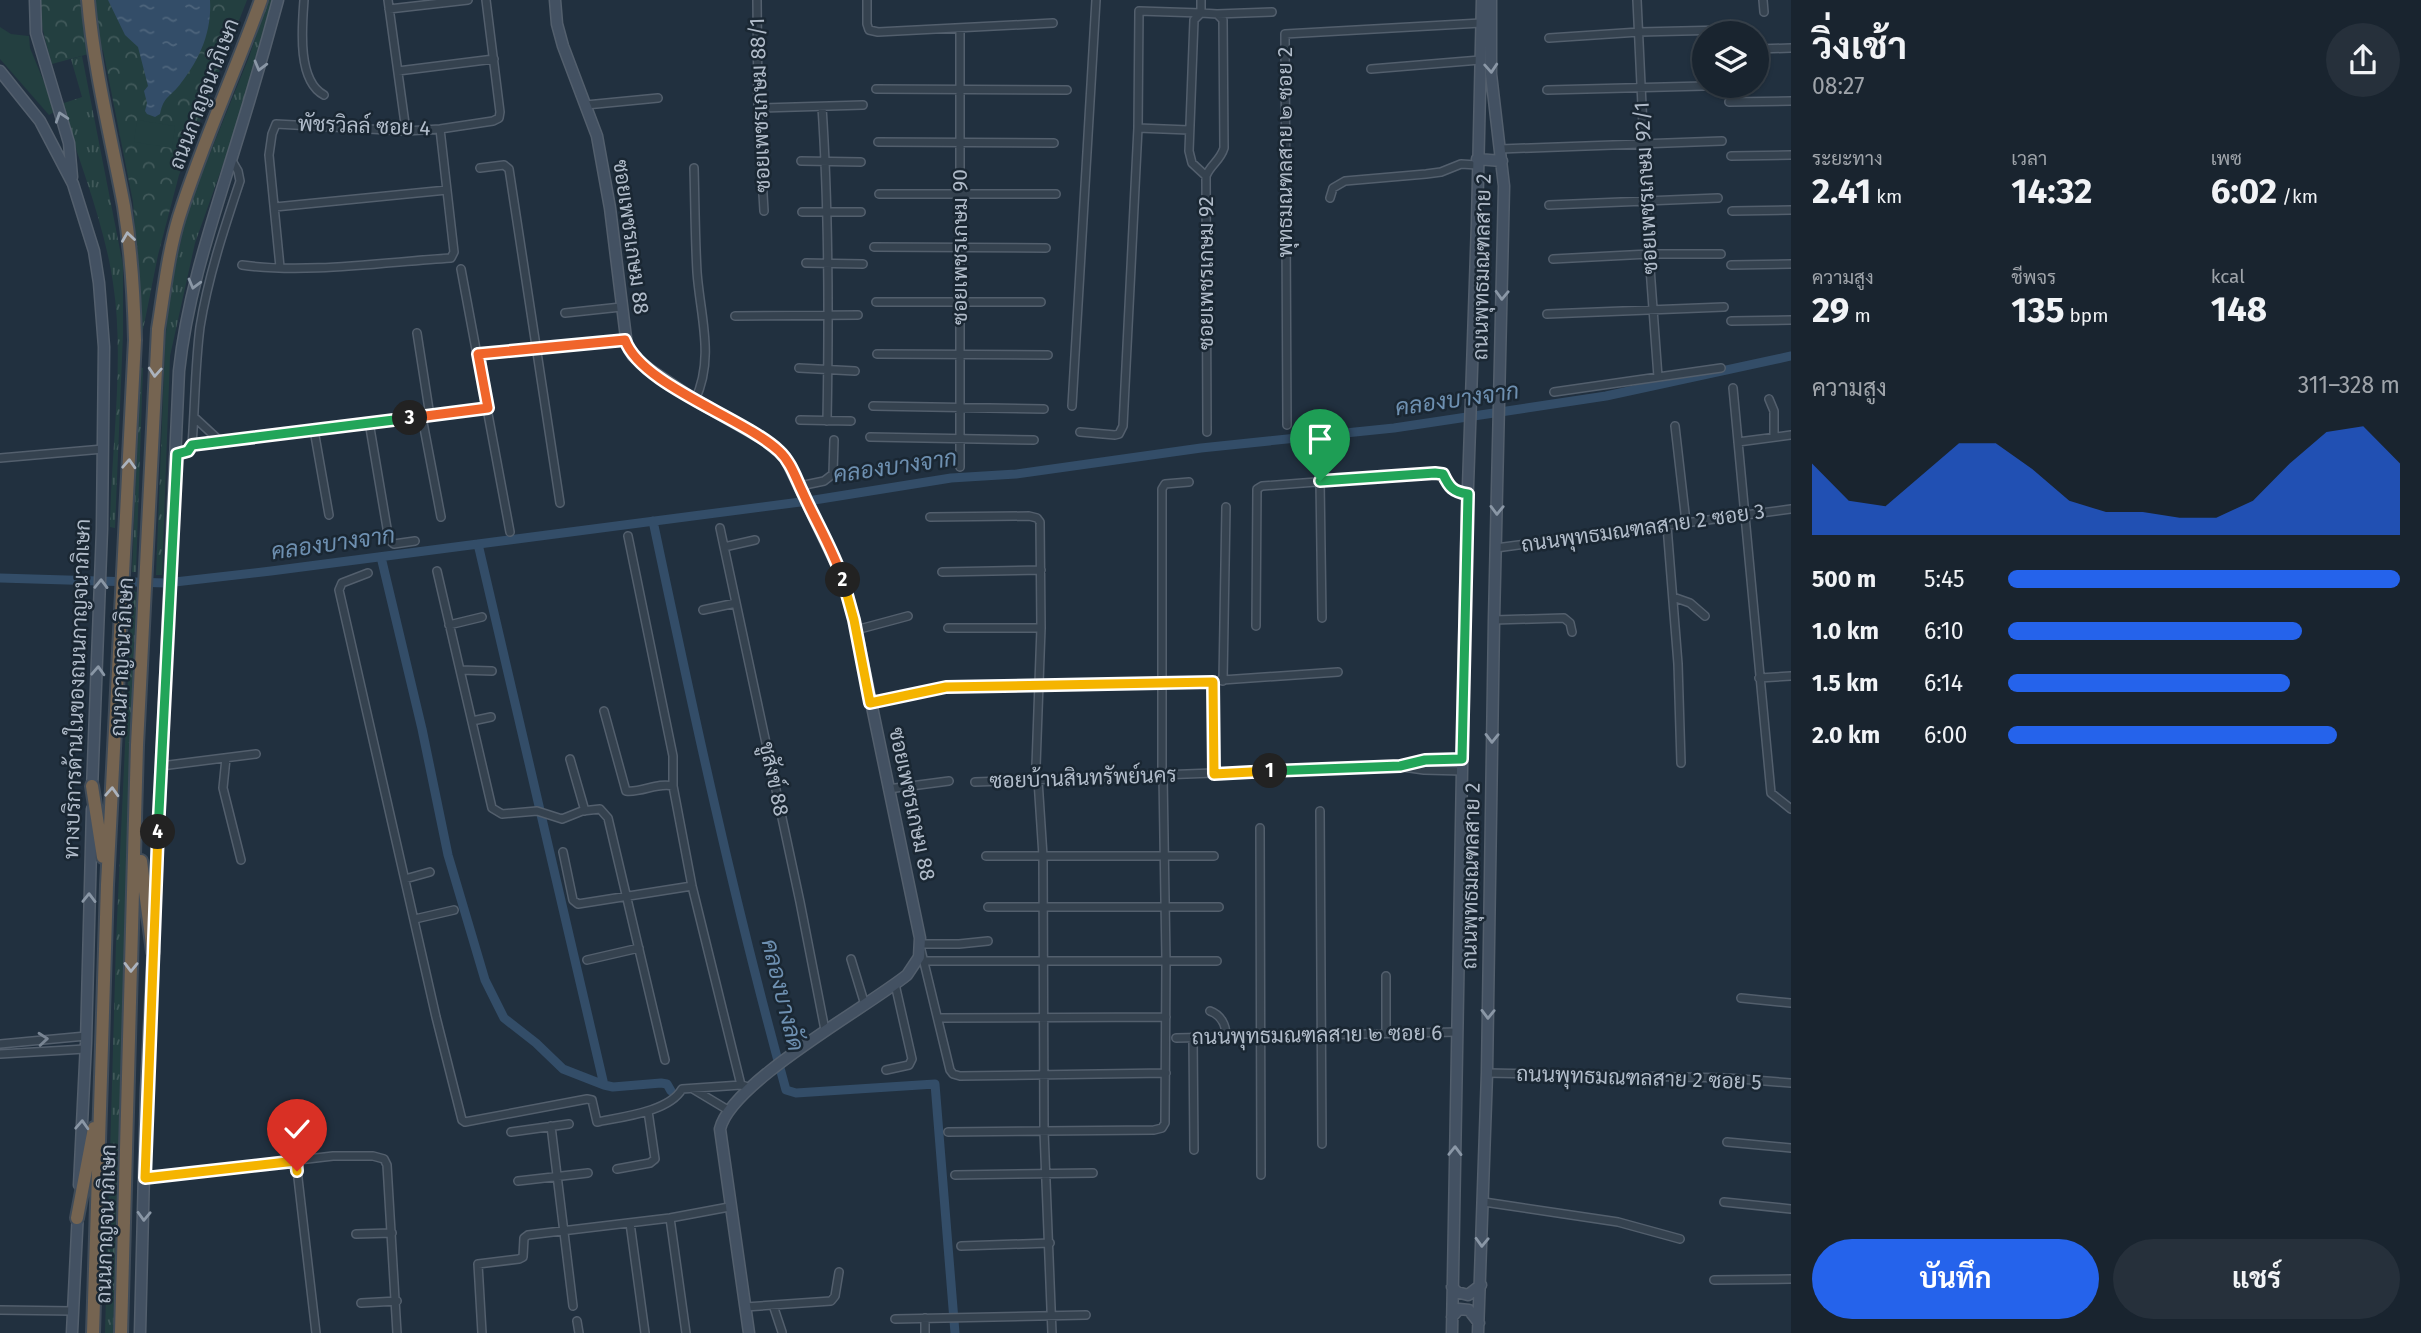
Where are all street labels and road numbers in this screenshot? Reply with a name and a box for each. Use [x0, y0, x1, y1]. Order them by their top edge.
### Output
street label: ถนนกาญจนาภิเษก [163, 15, 245, 173]
street label: ซอยเพชรเกษม 88/1 [744, 17, 776, 193]
street label: พุทธมณฑลสาย ๒ ซอย 2 [1272, 47, 1299, 257]
street label: ซอยเพชรเกษม 92/1 [1628, 101, 1664, 275]
street label: พัชรวิลล์ ซอย 4 [297, 110, 431, 141]
street label: ซอยเพชรเกษม 88 [607, 158, 655, 316]
street label: ซอยเพชรเกษม 90 [947, 169, 973, 325]
street label: ถนนพุทธมณฑลสาย 2 [1467, 173, 1498, 361]
street label: ซอยเพชรเกษม 92 [1193, 196, 1219, 350]
street label: ถนนพุทธมณฑลสาย 2 ซอย 3 [1519, 498, 1767, 559]
street label: ทางบริการด้านในของถนนกาญจนาภิเษก [58, 518, 96, 860]
street label: ถนนกาญจนาภิเษก [105, 577, 139, 737]
street label: ซอยเพชรเกษม 88 [883, 725, 941, 883]
street label: ชูสังข์ 88 [751, 739, 796, 819]
street label: ซอยบ้านสินทรัพย์นคร [989, 761, 1177, 794]
street label: ถนนพุทธมณฑลสาย 2 [1456, 782, 1487, 970]
street label: ถนนพุทธมณฑลสาย ๒ ซอย 6 [1192, 1020, 1443, 1051]
street label: ถนนพุทธมณฑลสาย 2 ซอย 5 [1516, 1061, 1762, 1096]
street label: ถนนกาญจนาภิเษก [90, 1144, 122, 1304]

